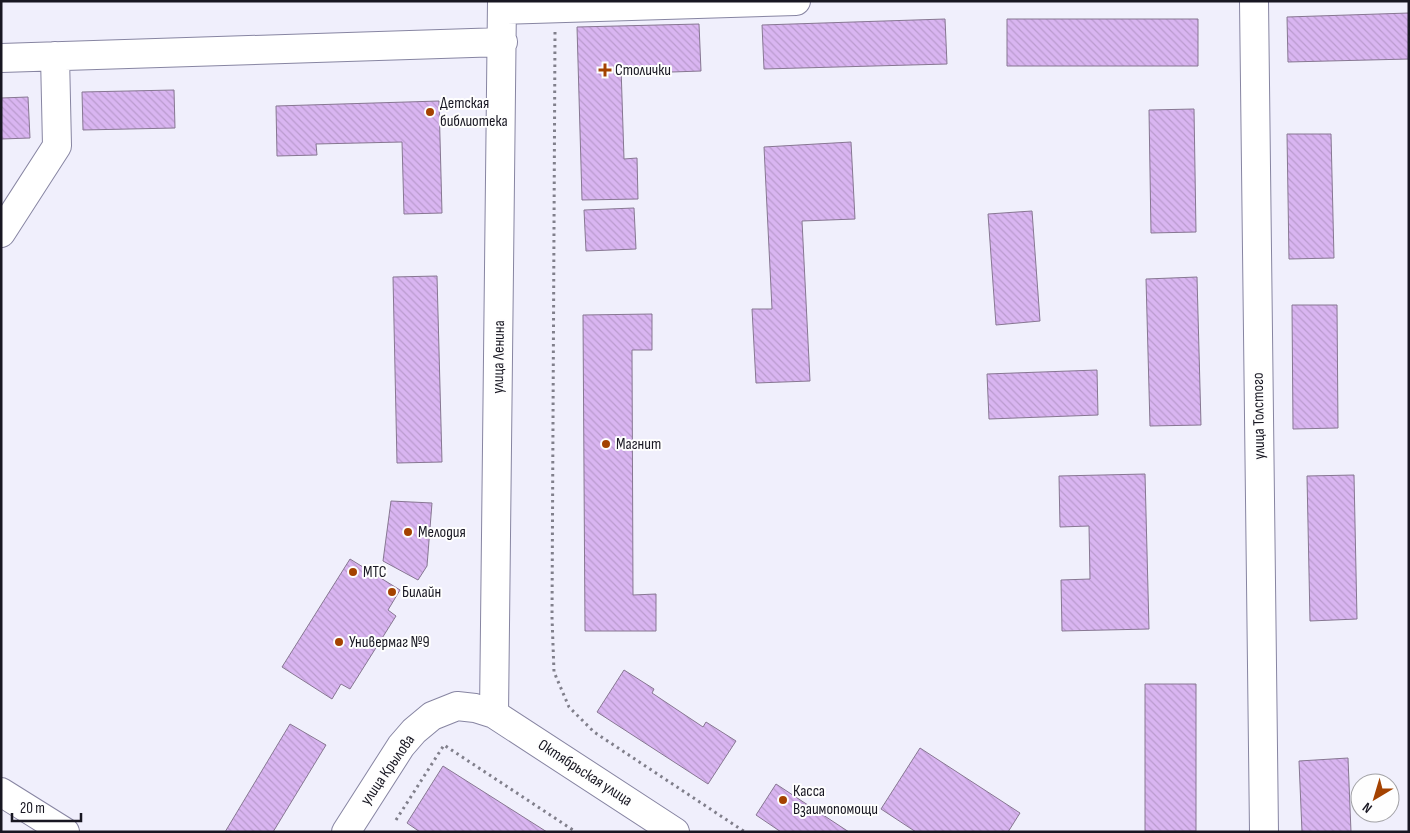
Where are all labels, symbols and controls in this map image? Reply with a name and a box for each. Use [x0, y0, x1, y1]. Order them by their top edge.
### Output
place label: Столички [615, 61, 671, 80]
marker: Столички [599, 64, 611, 76]
place label: Детская библиотека [440, 94, 508, 131]
marker: Детская библиотека [424, 106, 436, 118]
street label: улица Ленина [489, 320, 509, 394]
street label: улица Толстого [1249, 372, 1269, 460]
place label: Магнит [616, 435, 661, 454]
marker: Магнит [600, 438, 612, 450]
place label: Мелодия [418, 523, 466, 542]
marker: Мелодия [402, 526, 414, 538]
place label: МТС [363, 563, 387, 582]
marker: МТС [347, 566, 359, 578]
place label: Билайн [402, 583, 441, 602]
marker: Билайн [386, 586, 398, 598]
place label: Универмаг №9 [349, 633, 430, 652]
marker: Универмаг №9 [333, 636, 345, 648]
street label: улица Крылова [357, 731, 419, 809]
street label: Октябрьская улица [534, 736, 636, 810]
north arrow [1350, 773, 1400, 823]
place label: Касса Взаимопомощи [793, 782, 878, 819]
scale bar [12, 790, 81, 822]
marker: Касса Взаимопомощи [777, 794, 789, 806]
text: 20 m [20, 799, 45, 818]
text: N [1359, 799, 1375, 817]

